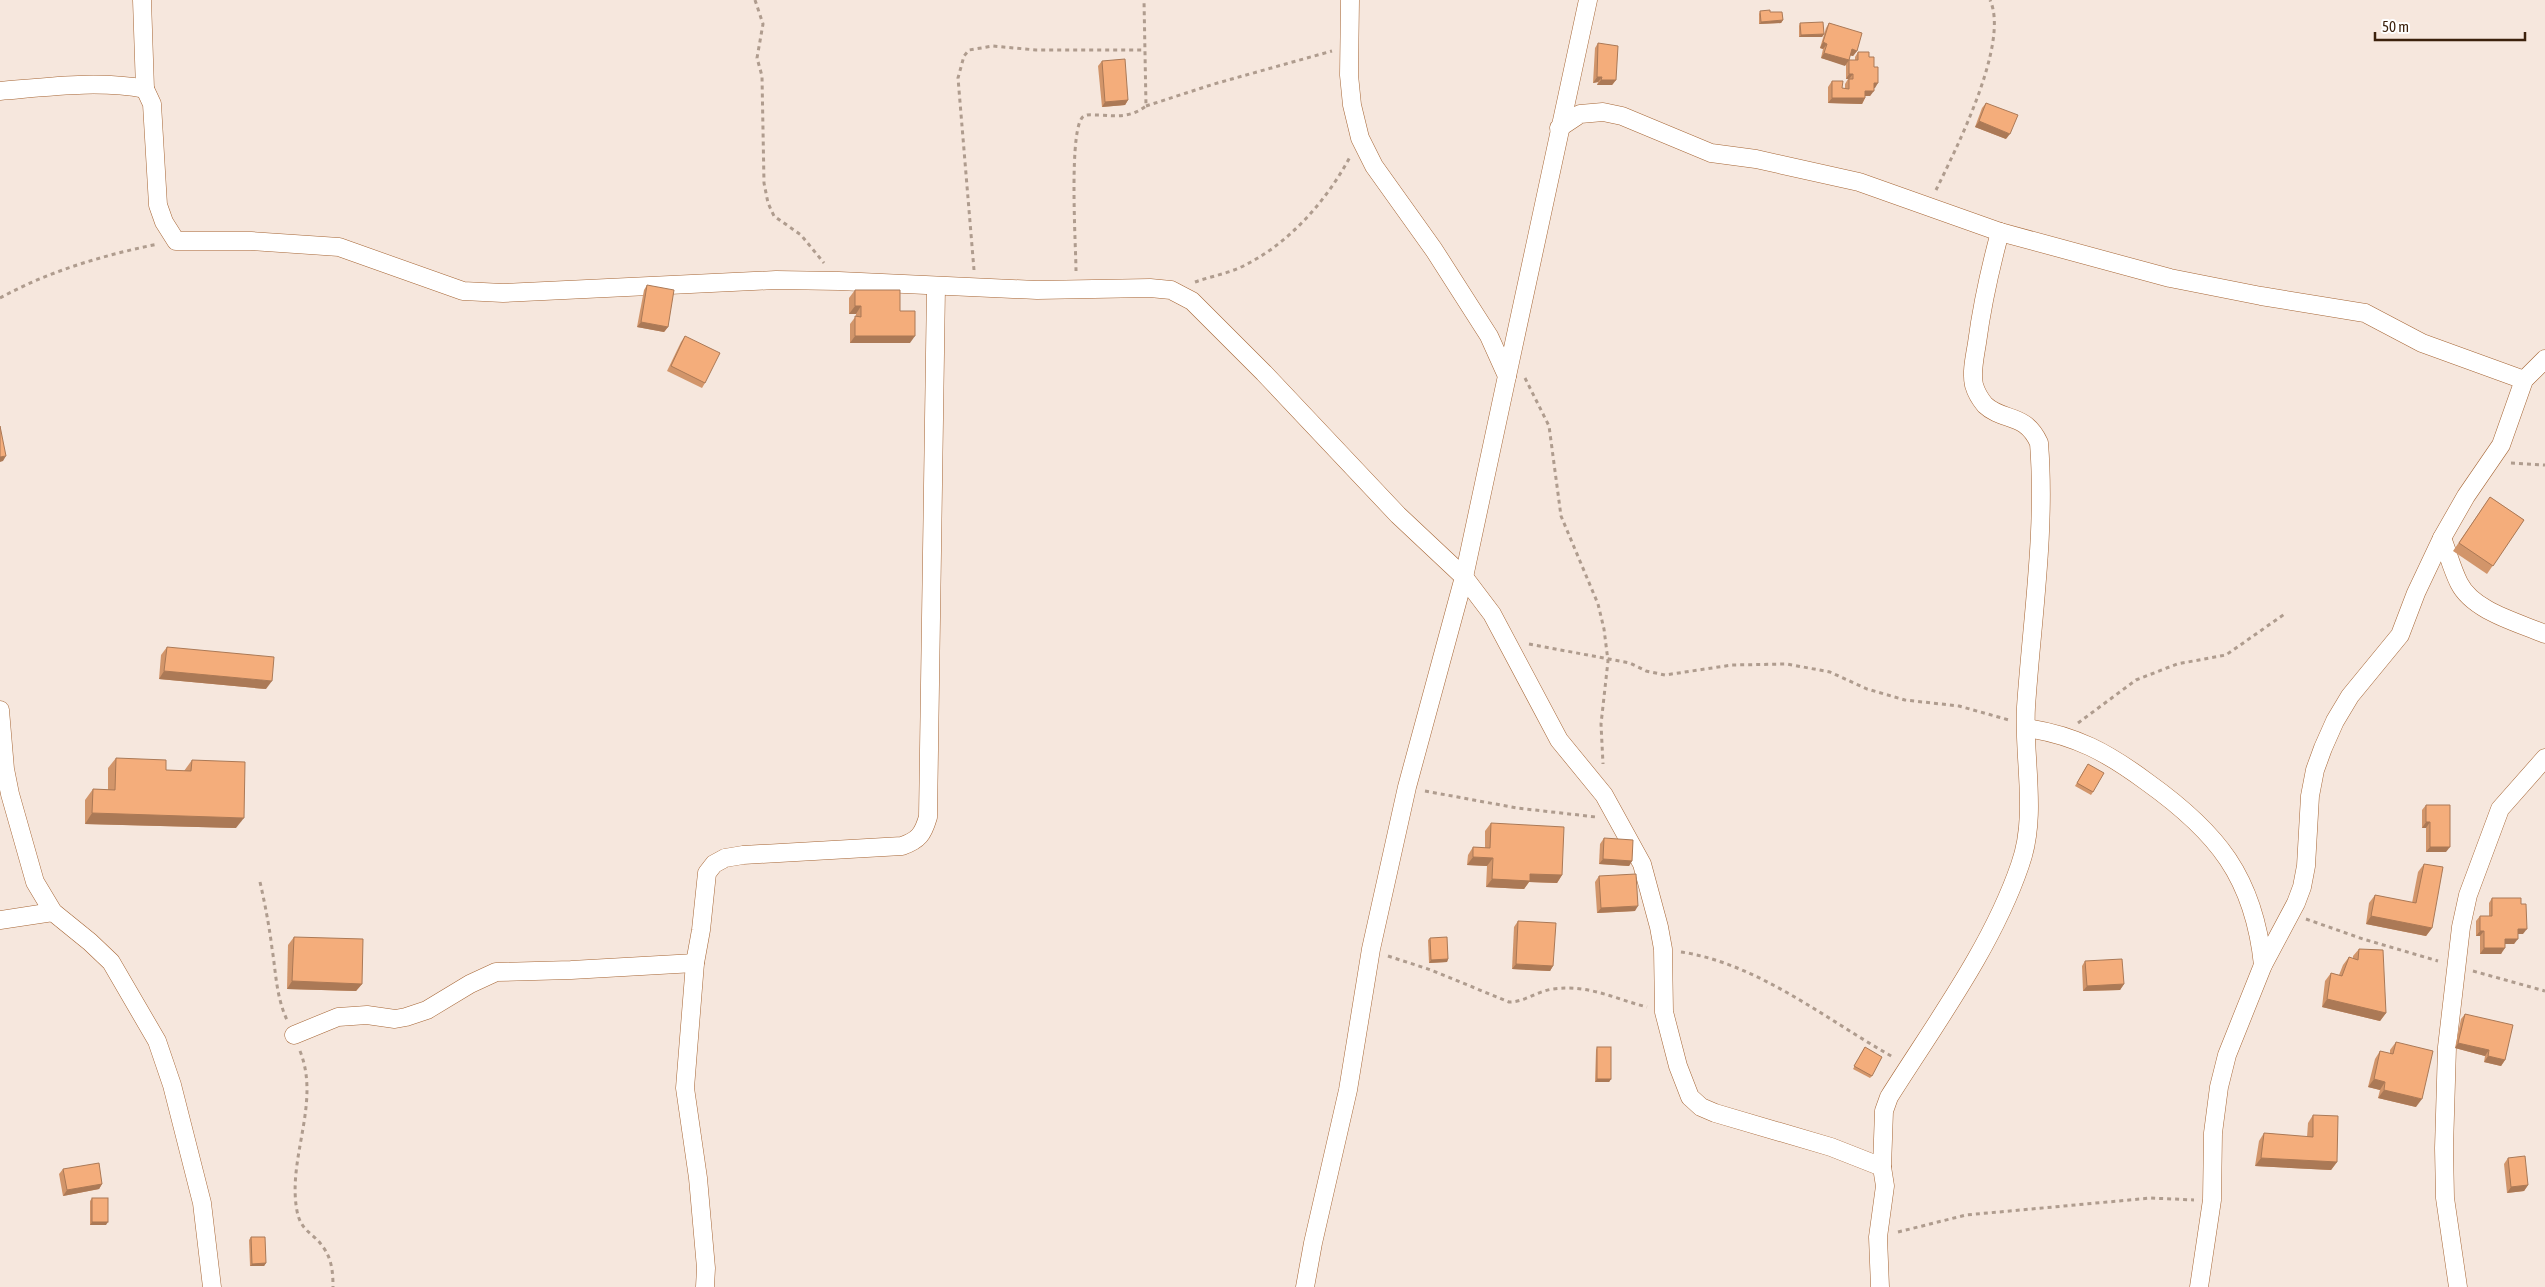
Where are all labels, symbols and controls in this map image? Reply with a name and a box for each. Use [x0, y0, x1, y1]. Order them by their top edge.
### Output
scale bar [2375, 10, 2525, 42]
text: 50 m [2382, 18, 2409, 35]

